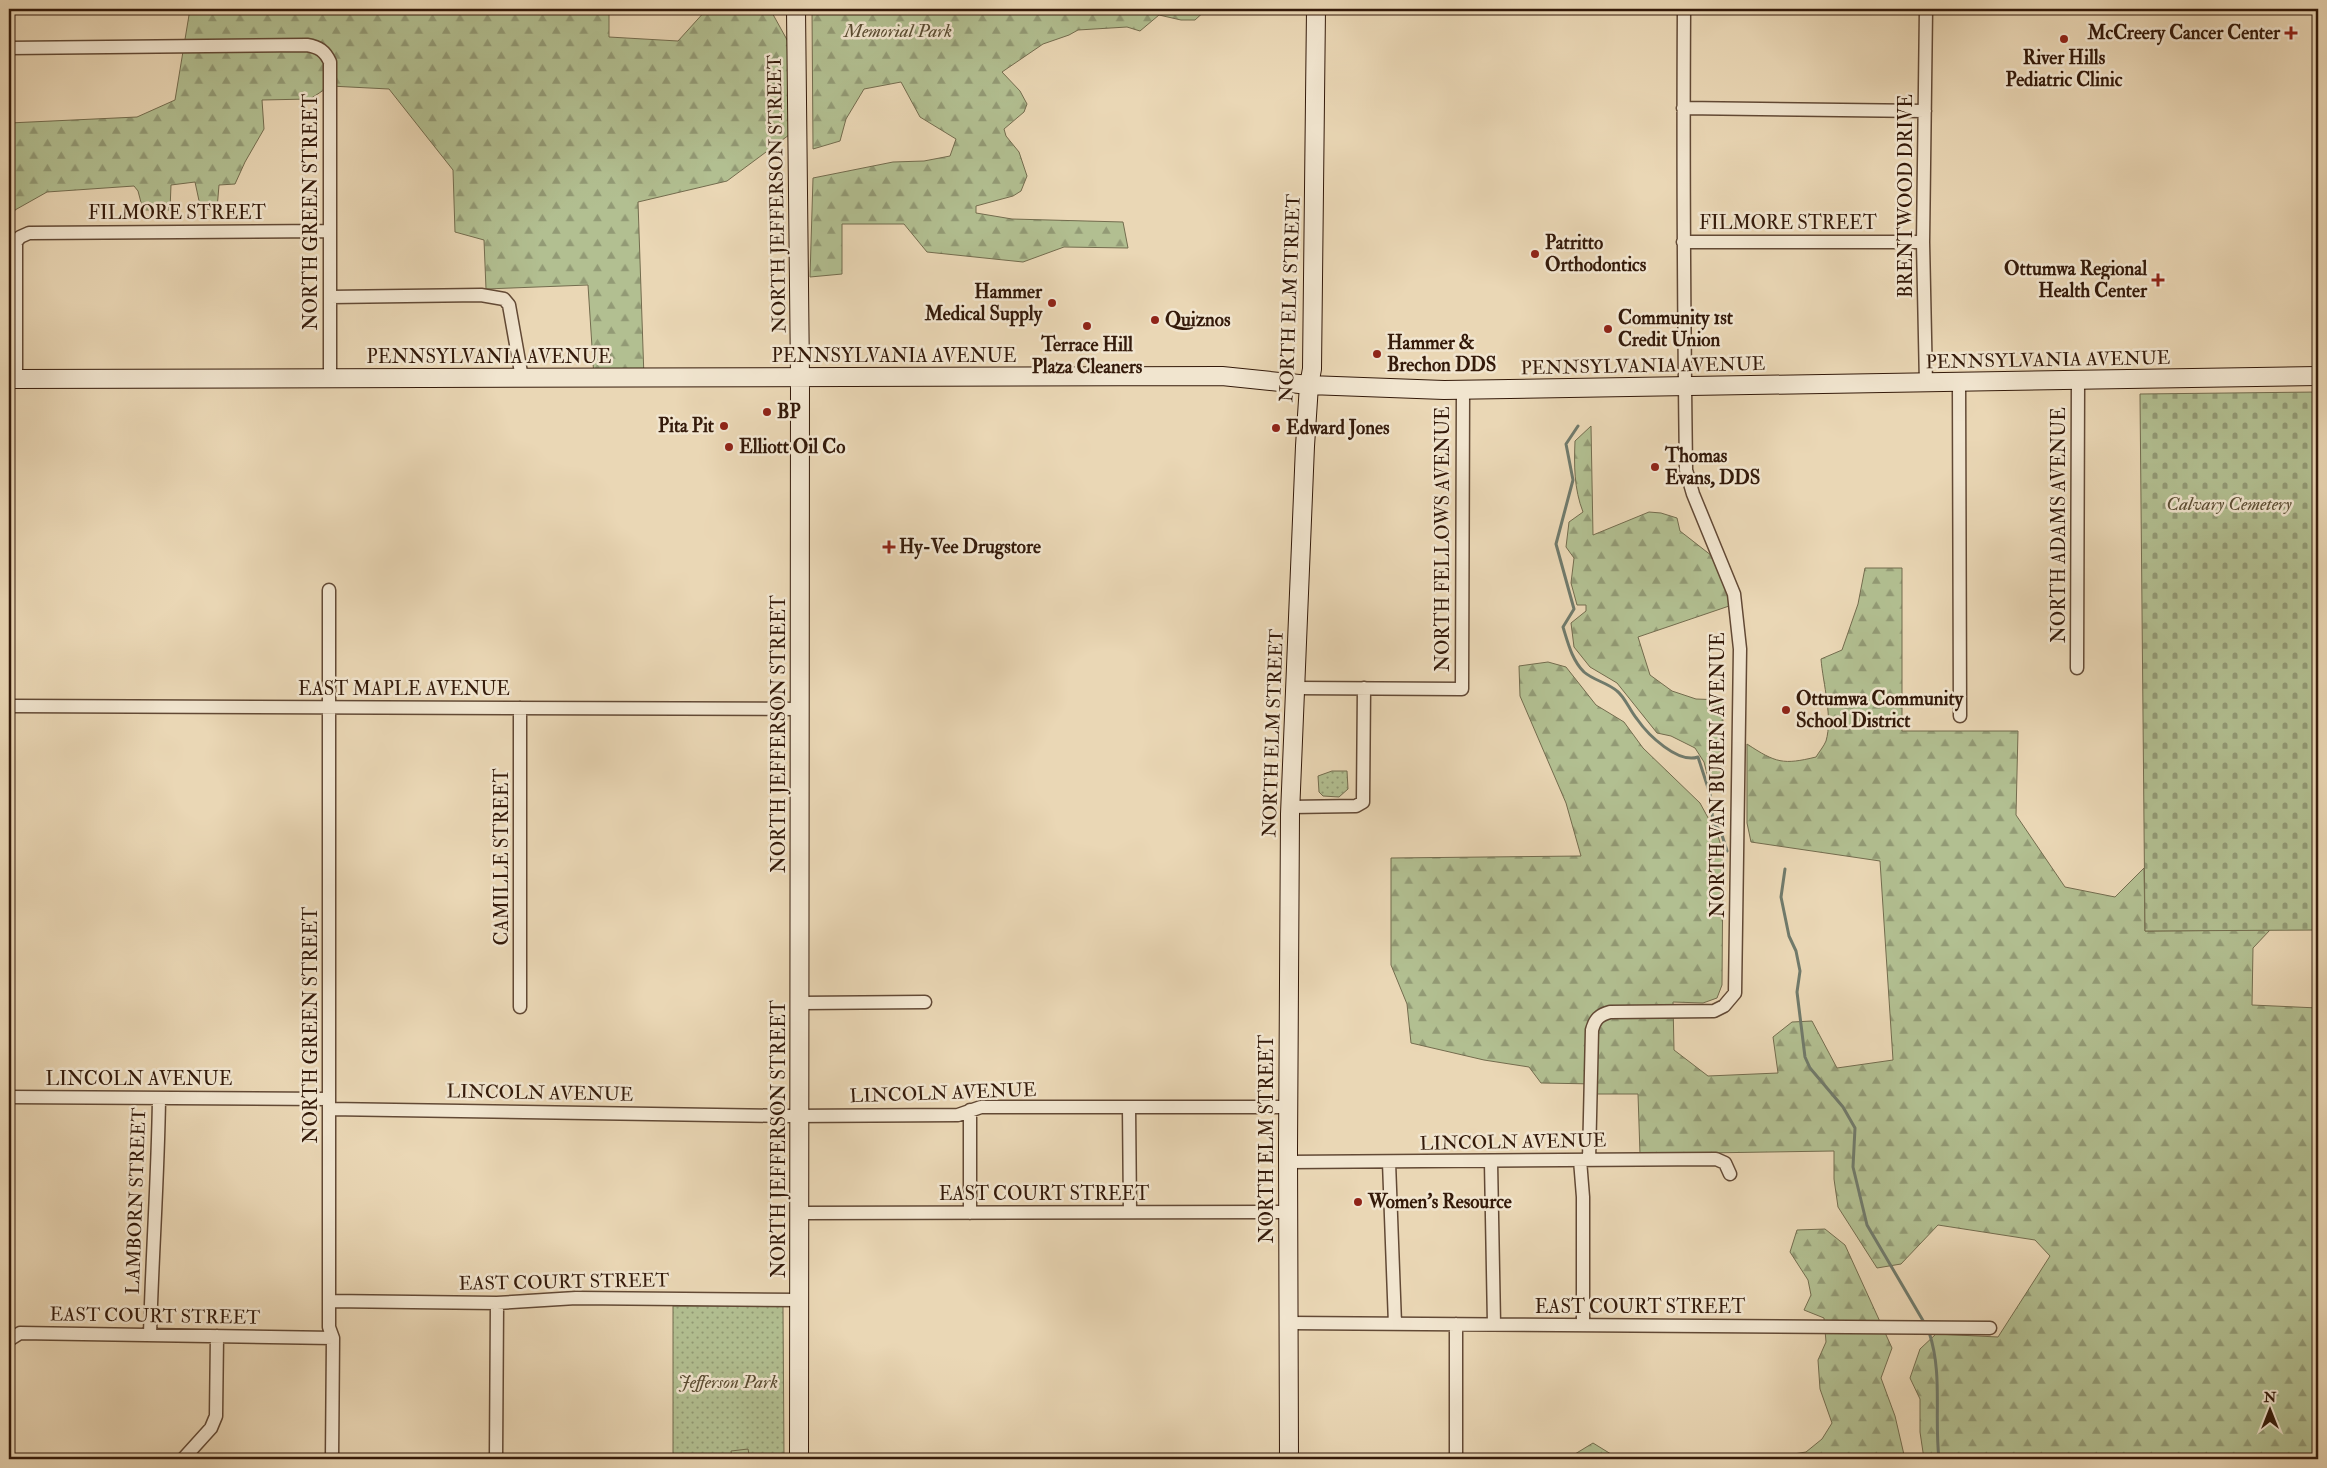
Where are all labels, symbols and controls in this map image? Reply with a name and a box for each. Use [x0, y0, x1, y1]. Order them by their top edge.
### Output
park label: Memorial Park [843, 19, 952, 43]
place label: McCreery Cancer Center [2086, 21, 2281, 46]
marker: McCreery Cancer Center [2284, 26, 2298, 40]
marker: River Hills Pediatric Clinic [2058, 33, 2070, 45]
place label: River Hills Pediatric Clinic [2006, 46, 2123, 92]
street label: NORTH JEFFERSON STREET [763, 55, 791, 333]
street label: NORTH GREEN STREET [299, 94, 323, 330]
street label: BRENTWOOD DRIVE [1894, 94, 1918, 298]
street label: NORTH ELM STREET [1274, 193, 1306, 403]
street label: FILMORE STREET [88, 201, 266, 225]
street label: FILMORE STREET [1699, 211, 1877, 235]
place label: Patritto Orthodontics [1545, 231, 1647, 277]
marker: Patritto Orthodontics [1529, 248, 1541, 260]
place label: Ottumwa Regional Health Center [2004, 257, 2148, 303]
marker: Ottumwa Regional Health Center [2151, 273, 2165, 287]
place label: Hammer Medical Supply [924, 280, 1043, 327]
marker: Hammer Medical Supply [1046, 297, 1058, 309]
place label: Community 1st Credit Union [1618, 306, 1734, 352]
place label: Quiznos [1165, 308, 1231, 332]
marker: Quiznos [1149, 314, 1161, 326]
marker: Terrace Hill Plaza Cleaners [1081, 320, 1093, 332]
marker: Community 1st Credit Union [1602, 323, 1614, 335]
place label: Hammer & Brechon DDS [1387, 331, 1496, 377]
place label: Terrace Hill Plaza Cleaners [1032, 333, 1143, 379]
street label: PENNSYLVANIA AVENUE [772, 344, 1017, 368]
street label: PENNSYLVANIA AVENUE [367, 345, 612, 369]
street label: PENNSYLVANIA AVENUE [1925, 346, 2171, 374]
marker: Hammer & Brechon DDS [1371, 348, 1383, 360]
street label: PENNSYLVANIA AVENUE [1520, 352, 1766, 380]
place label: BP [777, 400, 801, 424]
marker: BP [761, 406, 773, 418]
street label: NORTH FELLOWS AVENUE [1431, 406, 1455, 672]
street label: NORTH ADAMS AVENUE [2047, 407, 2071, 643]
place label: Pita Pit [658, 414, 715, 438]
place label: Edward Jones [1286, 416, 1390, 440]
marker: Pita Pit [718, 420, 730, 432]
marker: Edward Jones [1270, 422, 1282, 434]
place label: Elliott Oil Co [739, 435, 845, 459]
marker: Elliott Oil Co [723, 441, 735, 453]
place label: Thomas Evans, DDS [1664, 444, 1760, 490]
marker: Thomas Evans, DDS [1649, 461, 1661, 473]
park label: Calvary Cemetery [2166, 492, 2292, 516]
place label: Hy-Vee Drugstore [899, 535, 1041, 560]
marker: Hy-Vee Drugstore [883, 541, 895, 553]
street label: NORTH JEFFERSON STREET [767, 595, 791, 873]
street label: NORTH ELM STREET [1257, 628, 1289, 838]
street label: NORTH VAN BUREN AVENUE [1706, 632, 1730, 918]
street label: EAST MAPLE AVENUE [298, 677, 510, 701]
place label: Ottumwa Community School District [1796, 687, 1964, 733]
marker: Ottumwa Community School District [1780, 704, 1792, 716]
street label: CAMILLE STREET [490, 768, 514, 946]
street label: NORTH GREEN STREET [299, 907, 323, 1143]
street label: NORTH JEFFERSON STREET [767, 1000, 791, 1278]
street label: NORTH ELM STREET [1255, 1035, 1279, 1243]
street label: LINCOLN AVENUE [46, 1067, 233, 1091]
street label: LINCOLN AVENUE [849, 1078, 1037, 1108]
street label: LINCOLN AVENUE [446, 1079, 634, 1107]
street label: LAMBORN STREET [121, 1107, 151, 1295]
street label: LINCOLN AVENUE [1419, 1128, 1607, 1156]
street label: EAST COURT STREET [939, 1182, 1149, 1206]
place label: Women's Resource [1367, 1190, 1512, 1214]
marker: Women's Resource [1352, 1196, 1364, 1208]
street label: EAST COURT STREET [458, 1268, 670, 1296]
street label: EAST COURT STREET [1535, 1295, 1745, 1319]
street label: EAST COURT STREET [49, 1302, 261, 1330]
park label: Jefferson Park [678, 1370, 778, 1394]
north arrow [2244, 1386, 2294, 1436]
text: N [2263, 1389, 2277, 1406]

